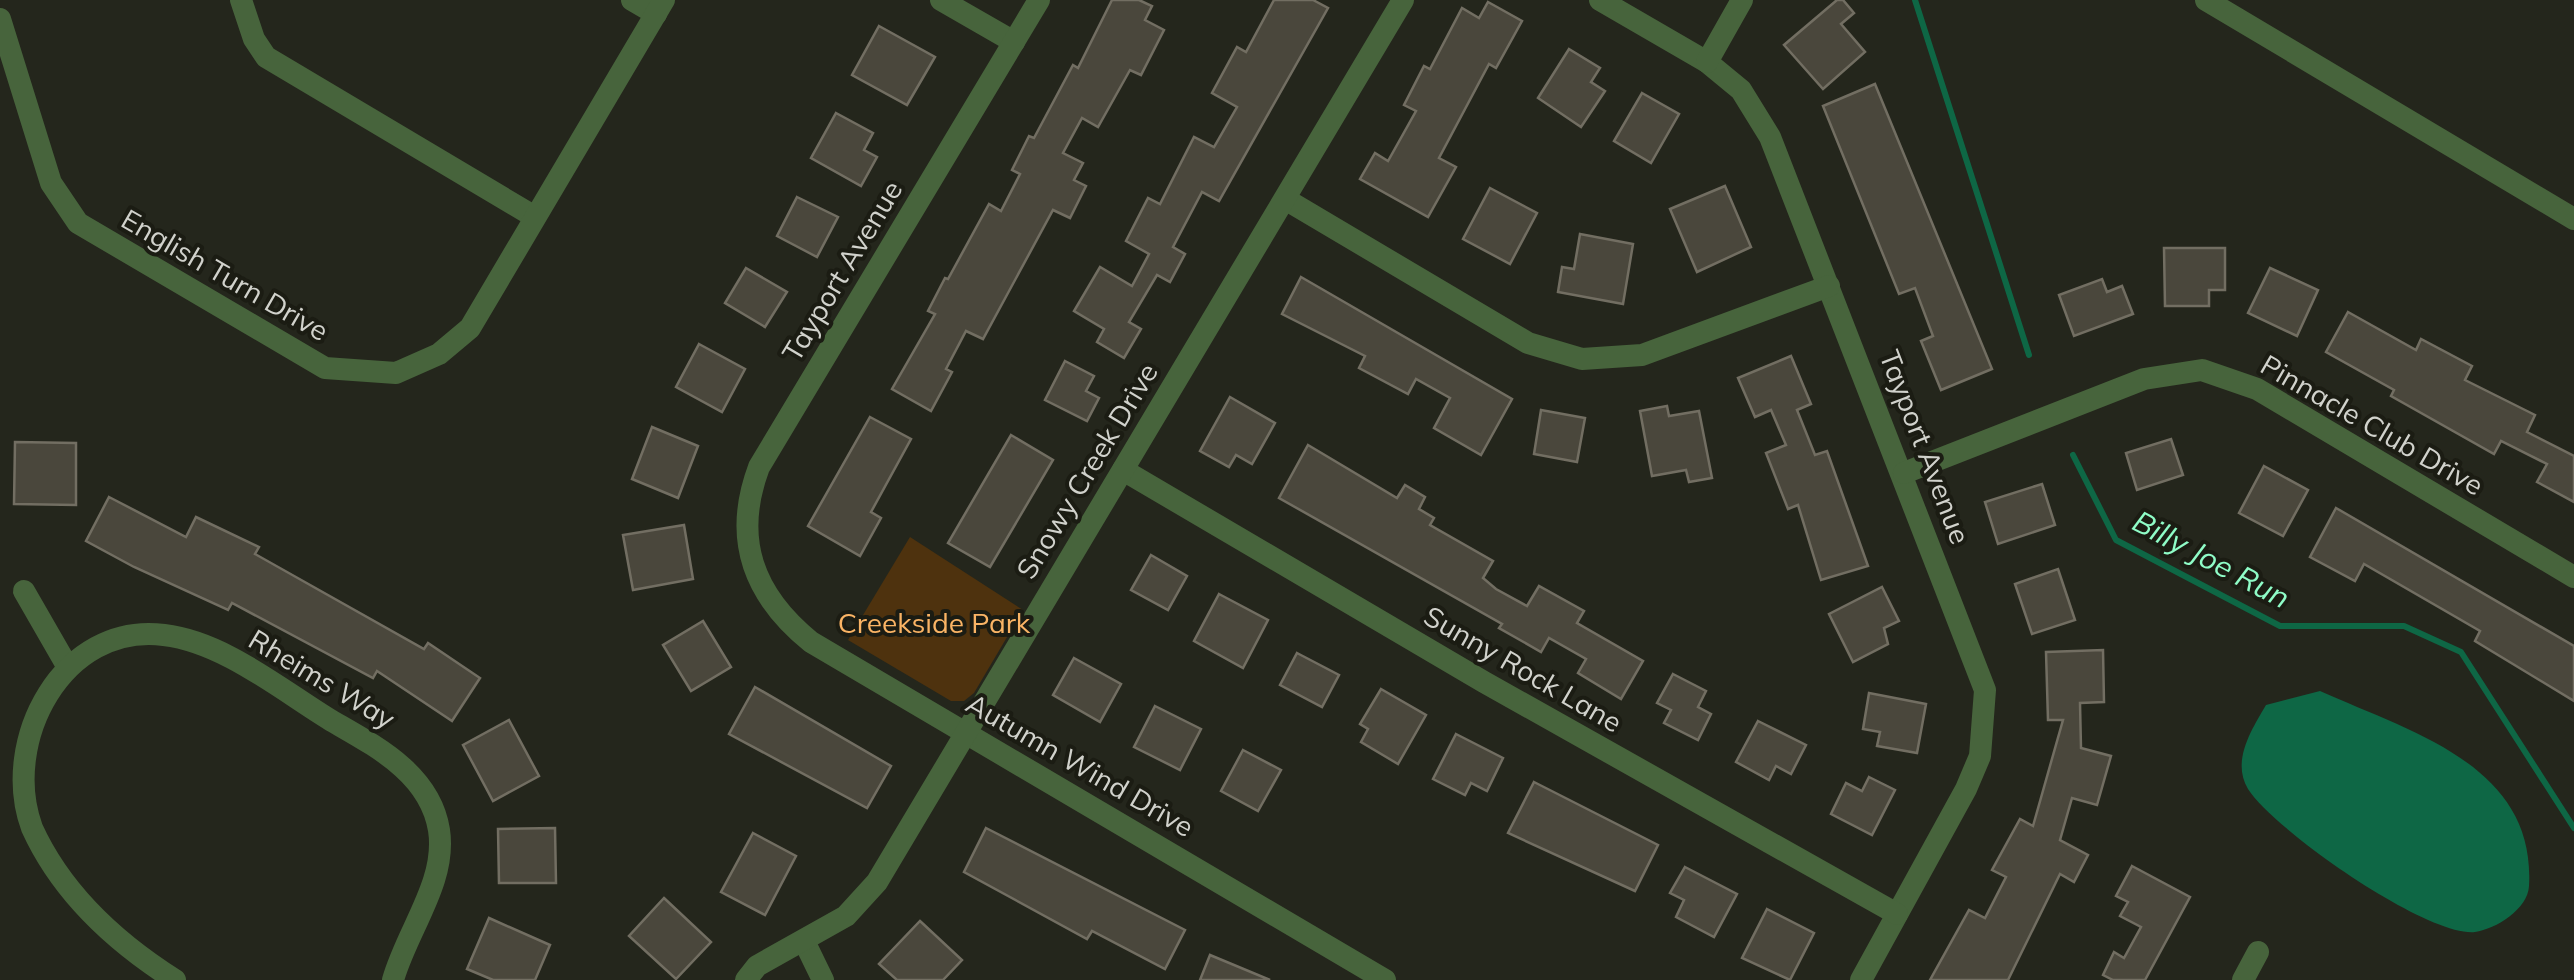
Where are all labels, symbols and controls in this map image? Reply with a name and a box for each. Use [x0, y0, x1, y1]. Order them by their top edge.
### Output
street label: Tayport Avenue [774, 174, 909, 367]
street label: English Turn Drive [115, 201, 335, 348]
street label: Tayport Avenue [1872, 345, 1978, 549]
street label: Pinnacle Club Drive [2255, 347, 2490, 503]
street label: Snowy Creek Drive [1008, 357, 1165, 585]
water label: Billy Joe Run [2126, 502, 2296, 616]
street label: Sunny Rock Lane [1418, 598, 1628, 739]
park label: Creekside Park [838, 605, 1031, 640]
street label: Rheims Way [243, 621, 402, 736]
street label: Autumn Wind Drive [960, 685, 1200, 844]

